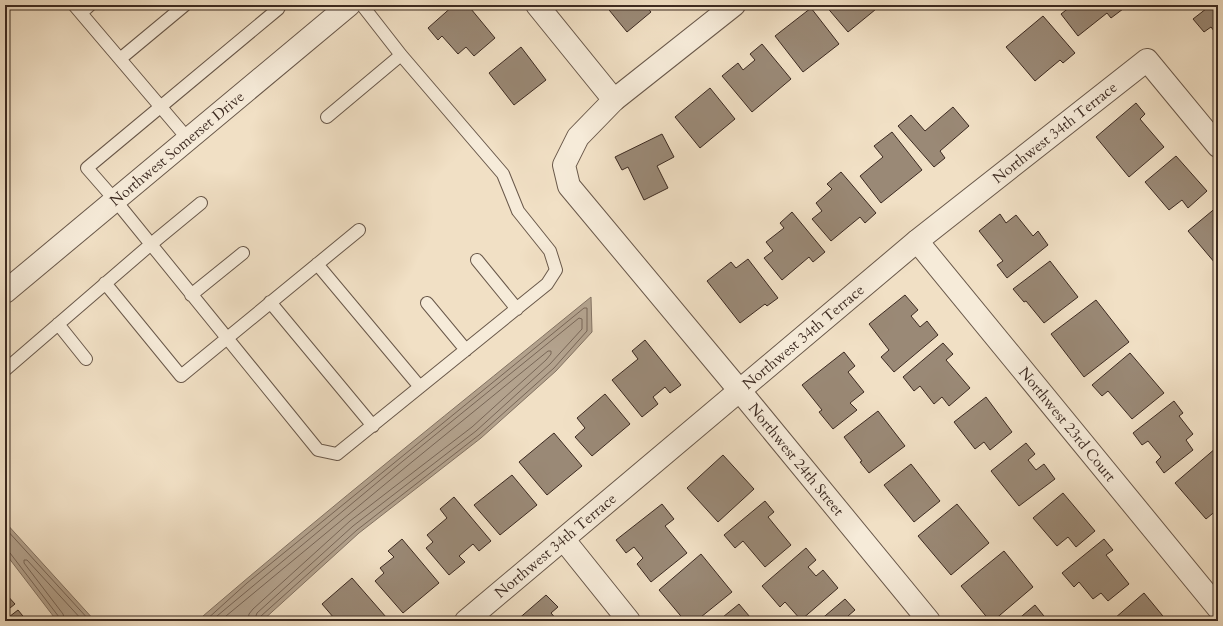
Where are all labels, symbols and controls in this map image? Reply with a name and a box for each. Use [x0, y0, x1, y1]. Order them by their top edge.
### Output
street label: Northwest 34th Terrace [988, 77, 1121, 188]
street label: Northwest Somerset Drive [105, 86, 249, 210]
street label: Northwest 34th Terrace [738, 280, 868, 394]
street label: Northwest 23rd Court [1014, 363, 1121, 486]
street label: Northwest 24th Street [744, 399, 849, 520]
street label: Northwest 34th Terrace [490, 488, 621, 603]

